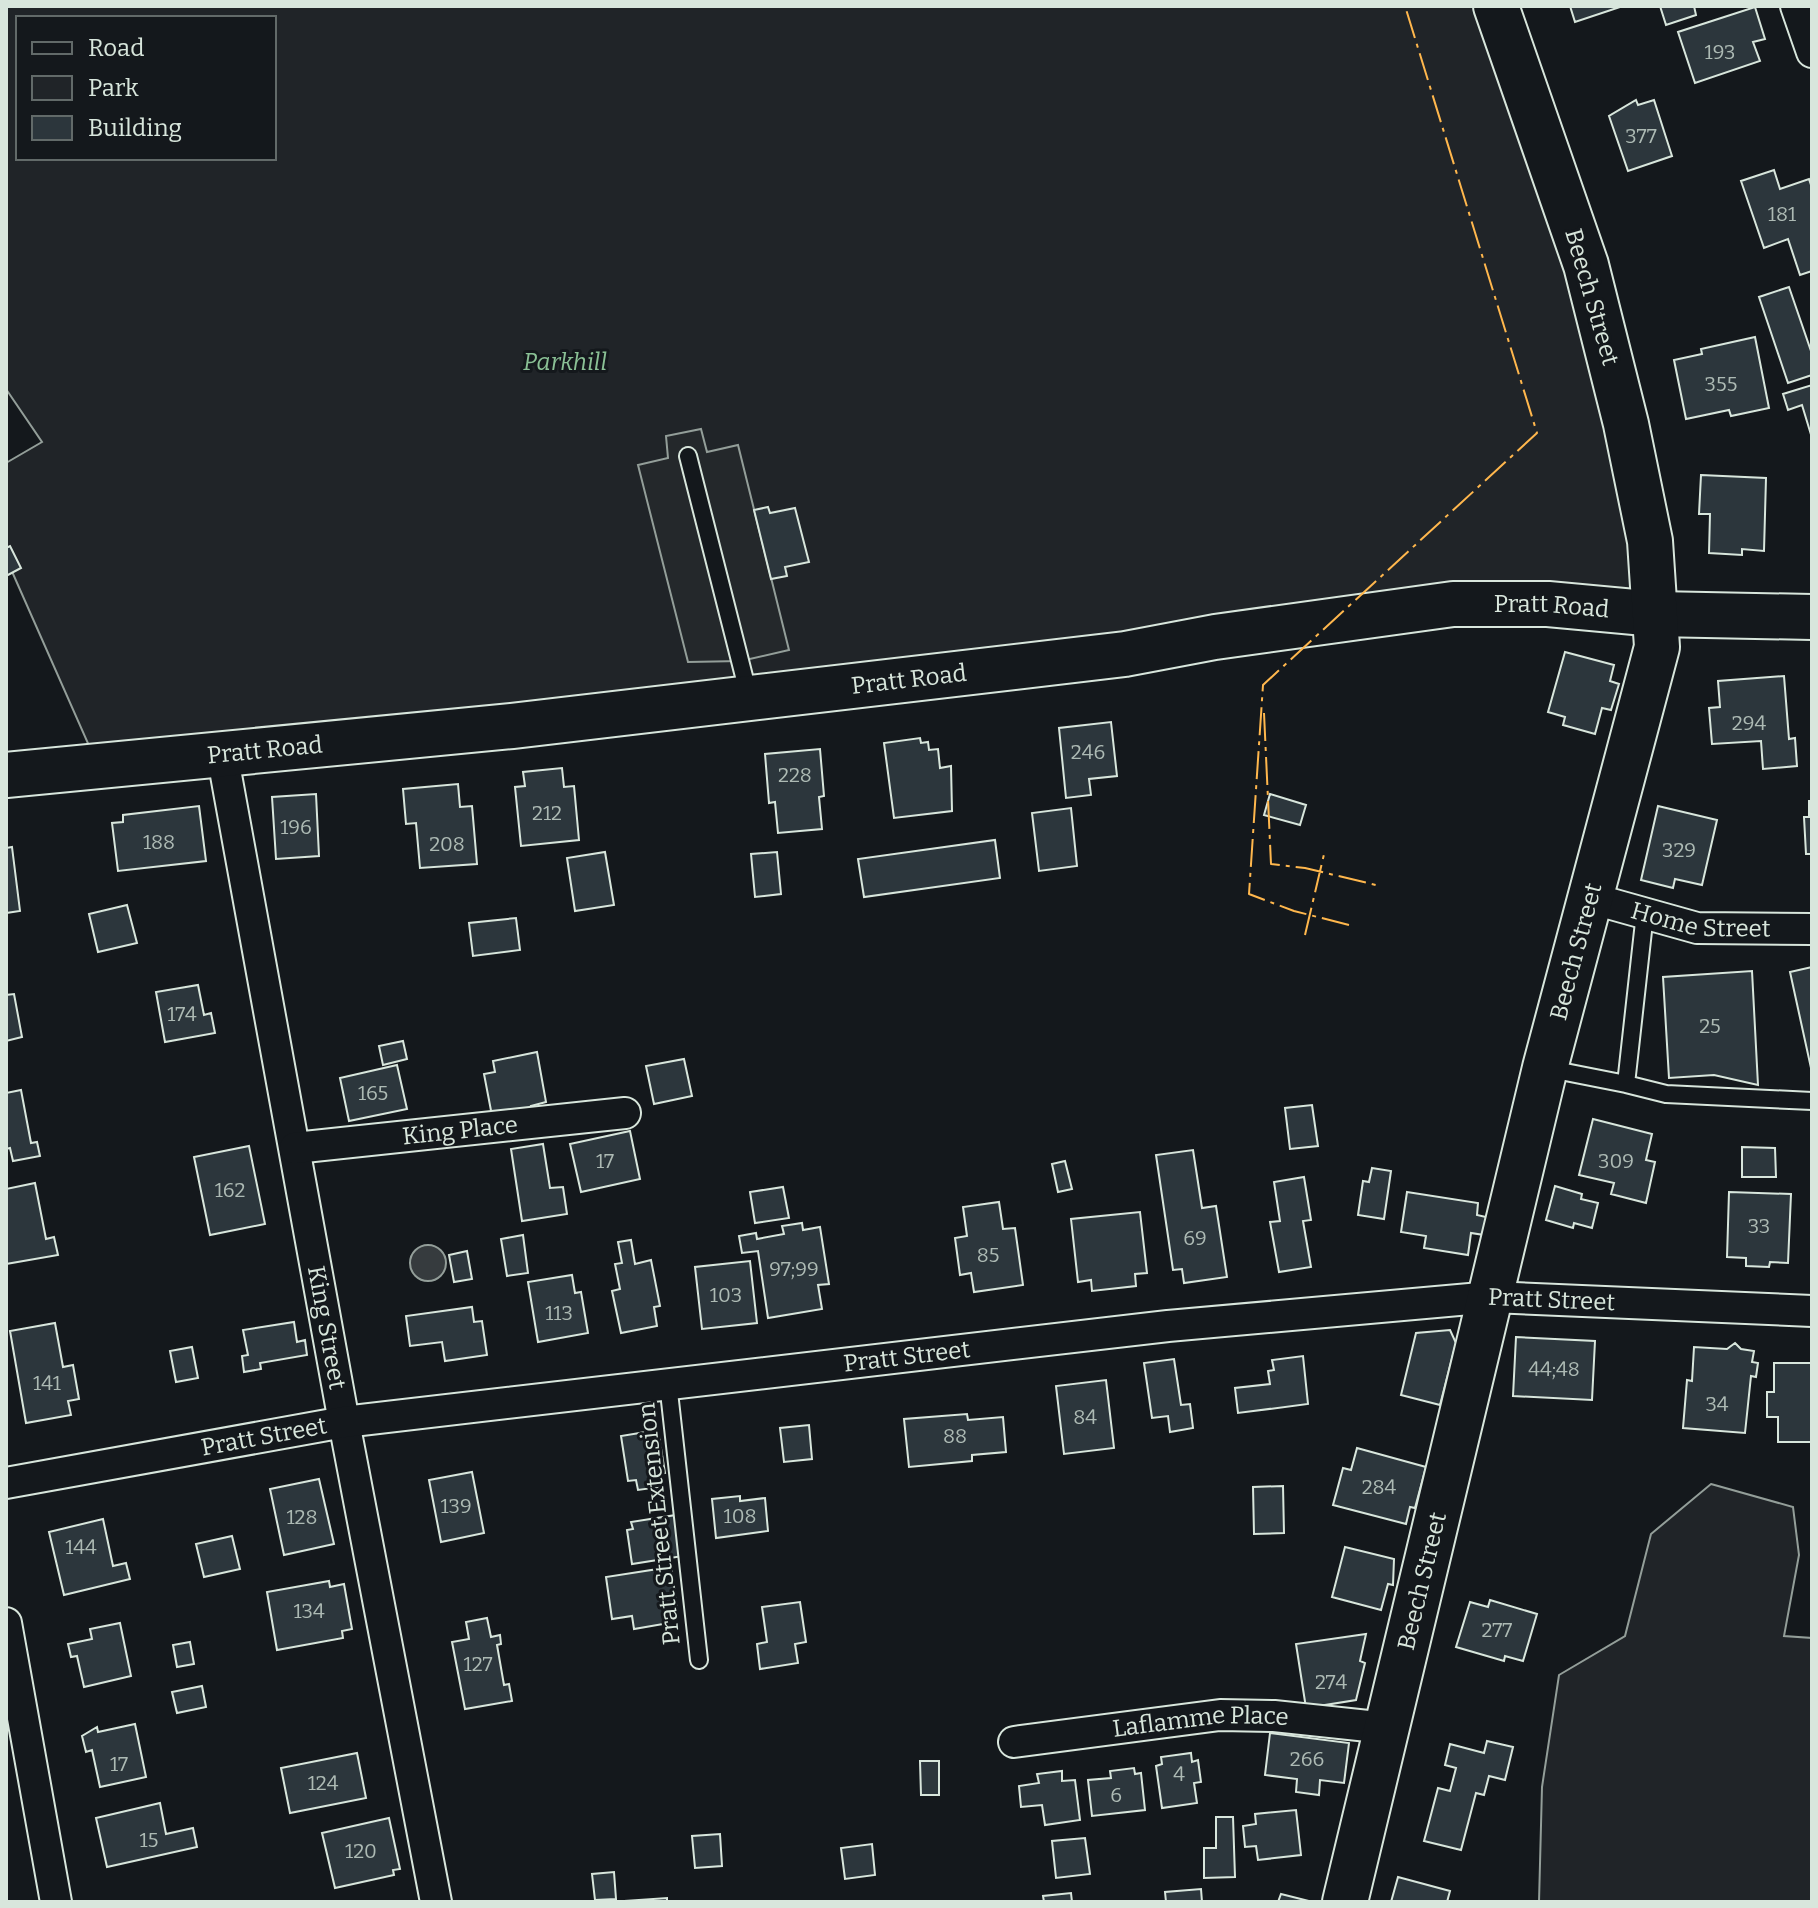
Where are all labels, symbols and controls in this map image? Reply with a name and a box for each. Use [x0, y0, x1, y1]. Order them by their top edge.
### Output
legend [16, 16, 276, 160]
text: Road [88, 34, 144, 62]
house number: 193 [1705, 40, 1735, 64]
text: Park [88, 74, 139, 102]
text: Building [88, 114, 182, 142]
house number: 377 [1625, 124, 1657, 148]
house number: 181 [1768, 202, 1796, 226]
street label: Beech Street [1559, 225, 1625, 369]
park label: Parkhill [523, 348, 607, 376]
house number: 355 [1705, 372, 1737, 396]
street label: Pratt Road [1494, 590, 1610, 624]
street label: Pratt Road [850, 659, 968, 700]
house number: 294 [1732, 711, 1766, 735]
street label: Pratt Road [206, 730, 324, 769]
house number: 246 [1071, 740, 1105, 764]
house number: 228 [778, 763, 812, 787]
house number: 212 [532, 801, 562, 825]
house number: 196 [280, 815, 312, 839]
house number: 188 [143, 830, 175, 854]
house number: 208 [429, 832, 465, 856]
house number: 329 [1662, 838, 1696, 862]
street label: Beech Street [1544, 880, 1608, 1023]
street label: Home Street [1628, 896, 1771, 943]
house number: 174 [167, 1002, 197, 1026]
house number: 25 [1699, 1014, 1721, 1038]
house number: 165 [358, 1081, 388, 1105]
street label: King Place [401, 1110, 519, 1151]
house number: 17 [596, 1149, 614, 1173]
house number: 309 [1598, 1149, 1634, 1173]
house number: 162 [215, 1178, 245, 1202]
house number: 33 [1748, 1214, 1770, 1238]
house number: 69 [1183, 1226, 1207, 1250]
house number: 85 [977, 1243, 999, 1267]
house number: 97;99 [769, 1257, 819, 1281]
street label: King Street [302, 1263, 352, 1392]
house number: 103 [710, 1283, 742, 1307]
street label: Pratt Street [1487, 1283, 1616, 1316]
house number: 113 [545, 1301, 573, 1325]
street label: Pratt Street [842, 1335, 972, 1378]
house number: 44;48 [1528, 1357, 1580, 1381]
house number: 141 [33, 1371, 61, 1395]
house number: 34 [1705, 1392, 1729, 1416]
street label: Pratt Street Extension [632, 1402, 686, 1646]
house number: 84 [1073, 1405, 1097, 1429]
street label: Pratt Street [199, 1411, 329, 1462]
house number: 88 [943, 1424, 967, 1448]
house number: 284 [1362, 1475, 1397, 1499]
house number: 139 [440, 1494, 472, 1518]
house number: 108 [724, 1504, 756, 1528]
house number: 128 [286, 1505, 318, 1529]
street label: Beech Street [1392, 1509, 1452, 1653]
house number: 144 [65, 1535, 97, 1559]
house number: 134 [293, 1599, 325, 1623]
house number: 277 [1482, 1618, 1512, 1642]
house number: 127 [464, 1652, 492, 1676]
house number: 274 [1315, 1670, 1347, 1694]
street label: Laflamme Place [1111, 1700, 1290, 1743]
house number: 266 [1290, 1747, 1324, 1771]
house number: 17 [110, 1752, 128, 1776]
house number: 4 [1173, 1762, 1185, 1786]
house number: 124 [308, 1771, 339, 1795]
house number: 6 [1110, 1783, 1122, 1807]
house number: 15 [140, 1828, 158, 1852]
house number: 120 [345, 1839, 377, 1863]

